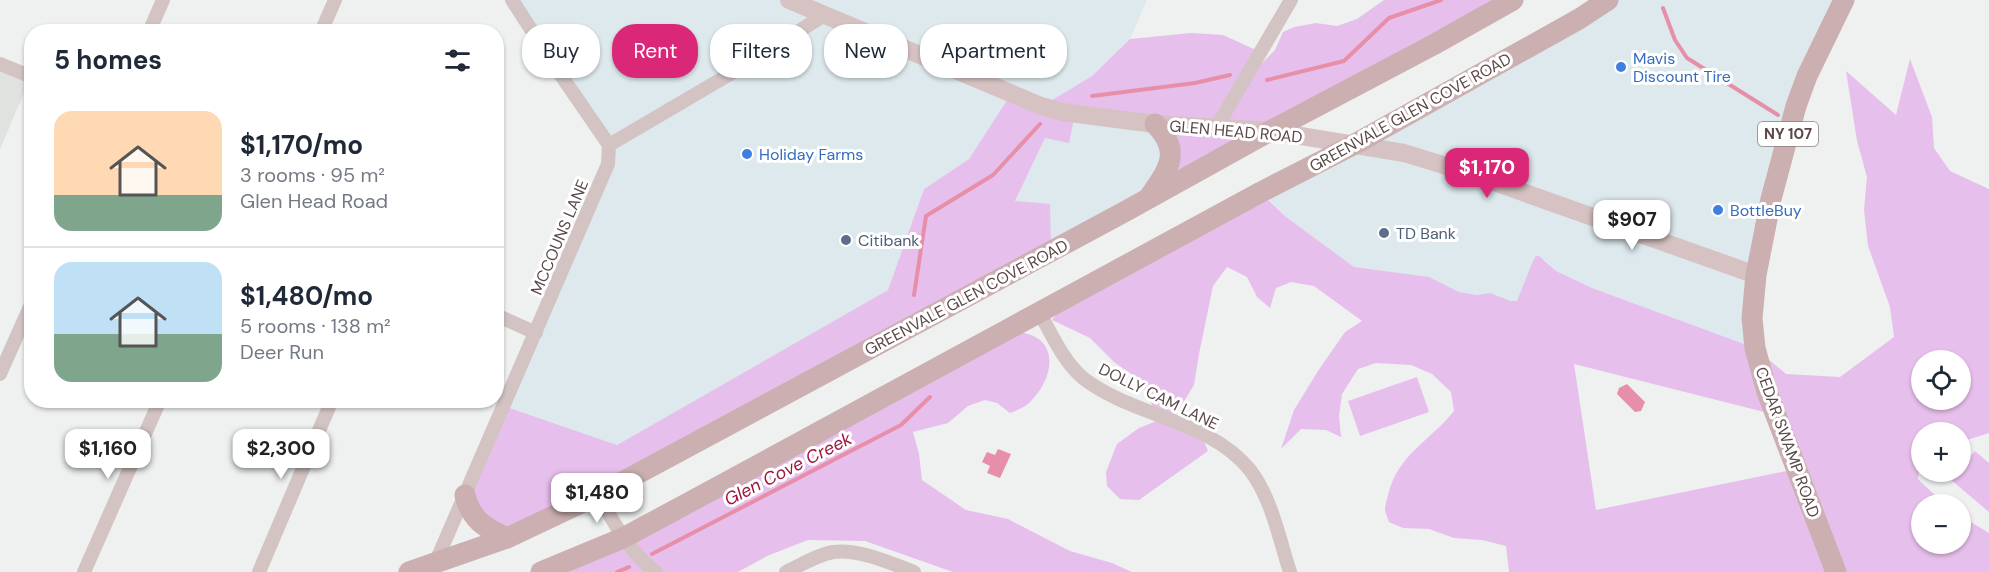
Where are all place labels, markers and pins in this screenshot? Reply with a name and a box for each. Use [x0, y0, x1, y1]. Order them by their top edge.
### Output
place label: Mavis Discount Tire [1633, 48, 1731, 87]
marker: Mavis Discount Tire [1614, 60, 1628, 74]
place label: Holiday Farms [759, 144, 863, 165]
marker: Holiday Farms [740, 147, 754, 161]
pin: $1,170 [1438, 148, 1536, 199]
pin: $907 [1596, 200, 1668, 251]
place label: BottleBuy [1730, 200, 1802, 221]
marker: BottleBuy [1711, 203, 1725, 217]
place label: TD Bank [1396, 223, 1456, 244]
marker: TD Bank [1377, 226, 1391, 240]
place label: Citibank [858, 230, 919, 251]
marker: Citibank [839, 233, 853, 247]
pin: $1,160 [59, 429, 157, 480]
pin: $2,300 [232, 429, 330, 480]
pin: $1,480 [548, 473, 646, 524]

